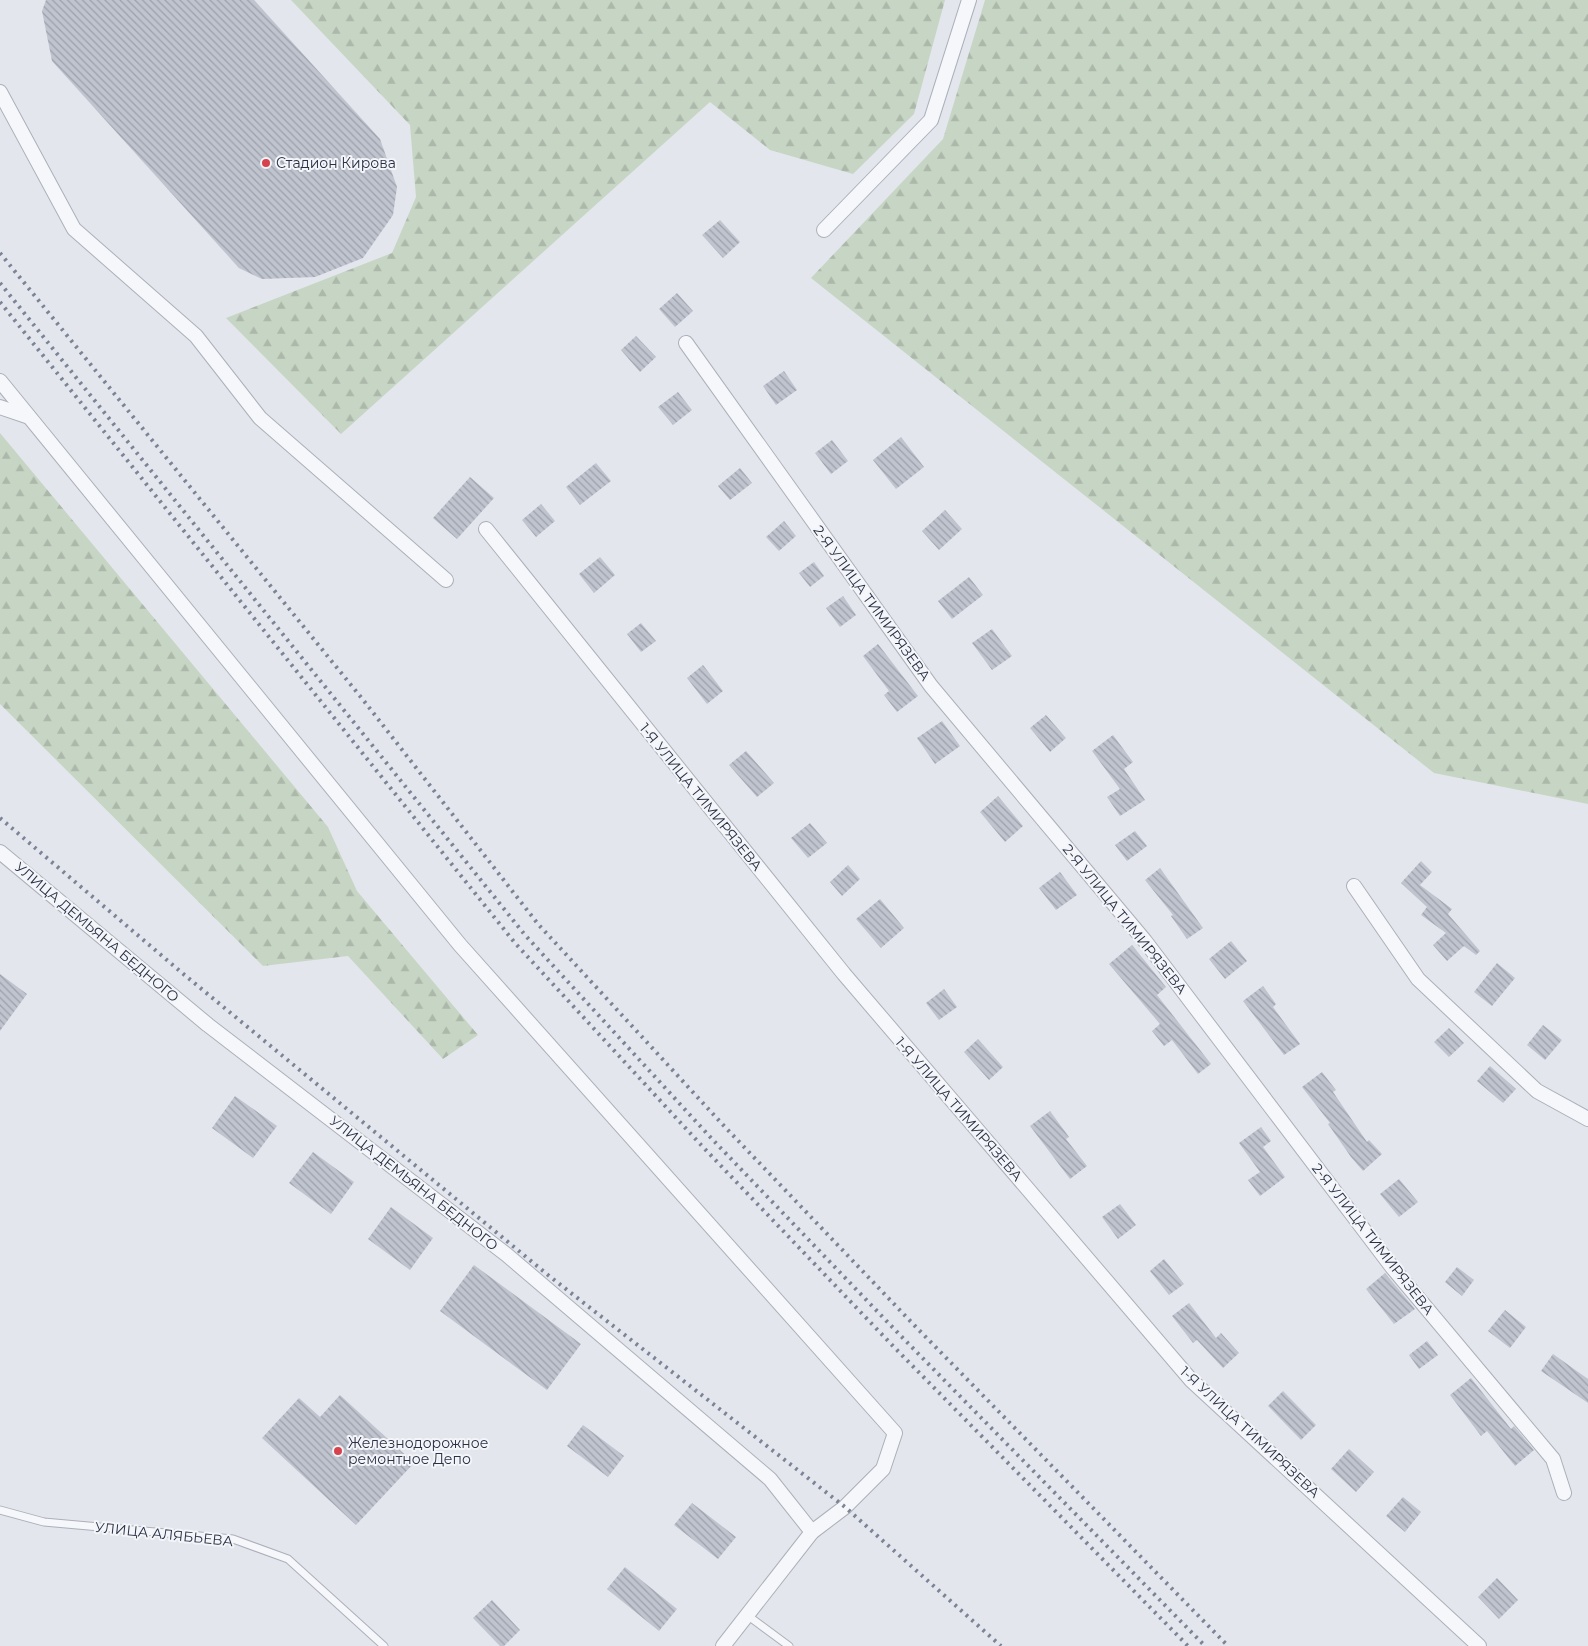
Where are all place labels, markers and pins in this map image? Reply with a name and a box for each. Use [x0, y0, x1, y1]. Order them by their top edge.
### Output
place label: Стадион Кирова [276, 154, 396, 172]
marker: Стадион Кирова [260, 157, 272, 169]
place label: Железнодорожное ремонтное Депо [348, 1434, 488, 1468]
marker: Железнодорожное ремонтное Депо [332, 1445, 344, 1457]

